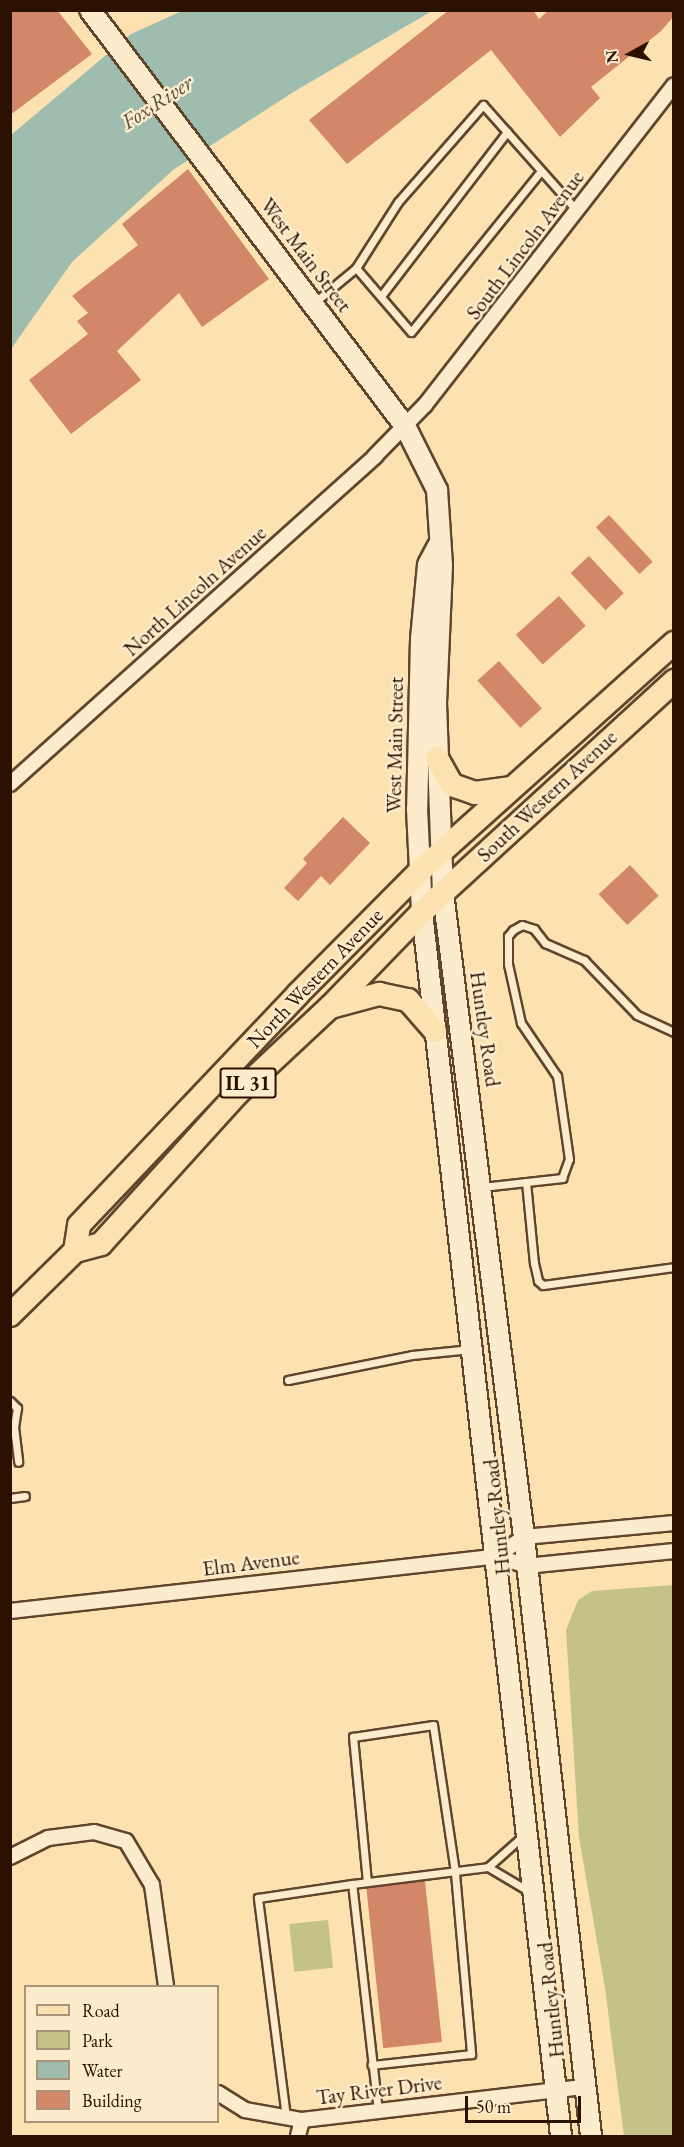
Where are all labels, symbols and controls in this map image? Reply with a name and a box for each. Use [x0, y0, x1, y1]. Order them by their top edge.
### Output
north arrow [600, 24, 660, 84]
text: N [600, 49, 623, 64]
water label: Fox River [116, 69, 198, 135]
street label: South Lincoln Avenue [461, 165, 589, 325]
street label: West Main Street [255, 193, 357, 317]
street label: North Lincoln Avenue [119, 520, 271, 662]
street label: West Main Street [381, 677, 409, 813]
street label: South Western Avenue [472, 725, 622, 867]
street label: North Western Avenue [242, 903, 388, 1053]
street label: Huntley Road [464, 970, 506, 1088]
road number: IL 31 [220, 1066, 276, 1100]
street label: Huntley Road [478, 1458, 516, 1576]
street label: Elm Avenue [201, 1545, 301, 1581]
street label: Huntley Road [532, 1941, 570, 2059]
legend [24, 1985, 219, 2123]
text: Road [82, 1999, 120, 2022]
text: Park [82, 2029, 113, 2052]
text: Water [82, 2059, 123, 2082]
street label: Tay River Drive [315, 2070, 443, 2110]
scale bar [468, 2084, 584, 2122]
text: Building [82, 2089, 142, 2112]
text: 50 m [476, 2095, 511, 2118]

